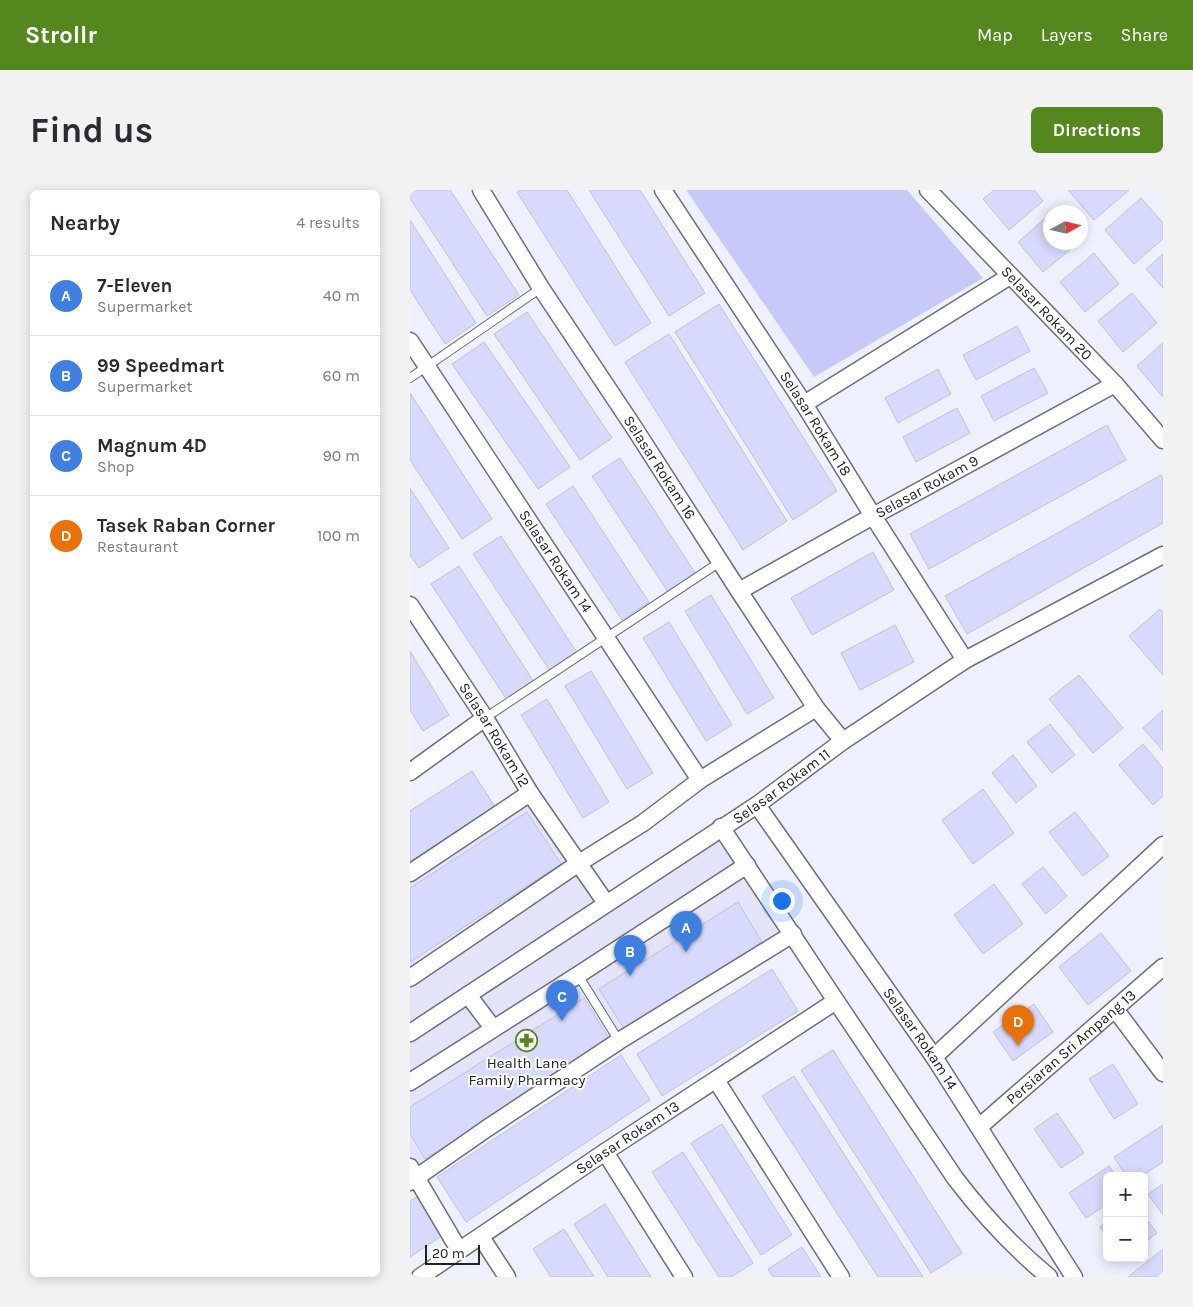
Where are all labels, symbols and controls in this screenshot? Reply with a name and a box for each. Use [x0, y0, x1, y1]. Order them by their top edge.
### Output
text: Strollr [25, 21, 97, 49]
text: Map [977, 24, 1013, 46]
text: Layers [1041, 24, 1093, 46]
text: Share [1121, 24, 1168, 46]
button: Directions [1031, 107, 1163, 153]
text: Find us [30, 110, 153, 151]
north arrow [1043, 205, 1088, 250]
text: Nearby [50, 211, 120, 235]
text: 4 results [296, 213, 360, 232]
street label: Selasar Rokam 20 [997, 262, 1096, 364]
text: 7-Eleven [97, 275, 172, 297]
text: A [61, 286, 71, 305]
text: 40 m [323, 286, 360, 305]
text: Supermarket [97, 297, 193, 316]
text: 99 Speedmart [97, 355, 225, 377]
text: B [61, 366, 71, 385]
text: 60 m [323, 366, 360, 385]
street label: Selasar Rokam 18 [776, 368, 855, 479]
text: Supermarket [97, 377, 193, 396]
street label: Selasar Rokam 16 [620, 412, 700, 523]
text: Magnum 4D [97, 435, 207, 457]
text: C [61, 446, 71, 465]
text: 90 m [322, 446, 360, 465]
street label: Selasar Rokam 9 [872, 451, 982, 522]
text: Shop [97, 457, 134, 476]
street label: Selasar Rokam 14 [515, 506, 596, 617]
text: Tasek Raban Corner [97, 515, 275, 537]
text: D [61, 526, 71, 545]
text: 100 m [317, 526, 360, 545]
text: Restaurant [97, 537, 178, 556]
street label: Selasar Rokam 12 [455, 679, 534, 791]
street label: Selasar Rokam 11 [729, 745, 834, 827]
your location [769, 888, 795, 914]
pin: A [670, 911, 702, 952]
pin: B [614, 935, 646, 976]
pin: C [546, 980, 578, 1021]
street label: Selasar Rokam 14 [879, 984, 962, 1093]
street label: Persiaran Sri Ampang 13 [1003, 986, 1139, 1108]
pin: D [1002, 1005, 1034, 1046]
pharmacy icon: Health Lane Family Pharmacy [515, 1028, 539, 1052]
place label: Health Lane Family Pharmacy [468, 1054, 586, 1089]
street label: Selasar Rokam 13 [572, 1097, 682, 1178]
map controls [1103, 1172, 1148, 1262]
button: + [1103, 1172, 1148, 1217]
button: − [1103, 1217, 1148, 1262]
scale bar [425, 1242, 480, 1265]
text: 20 m [432, 1245, 465, 1262]

